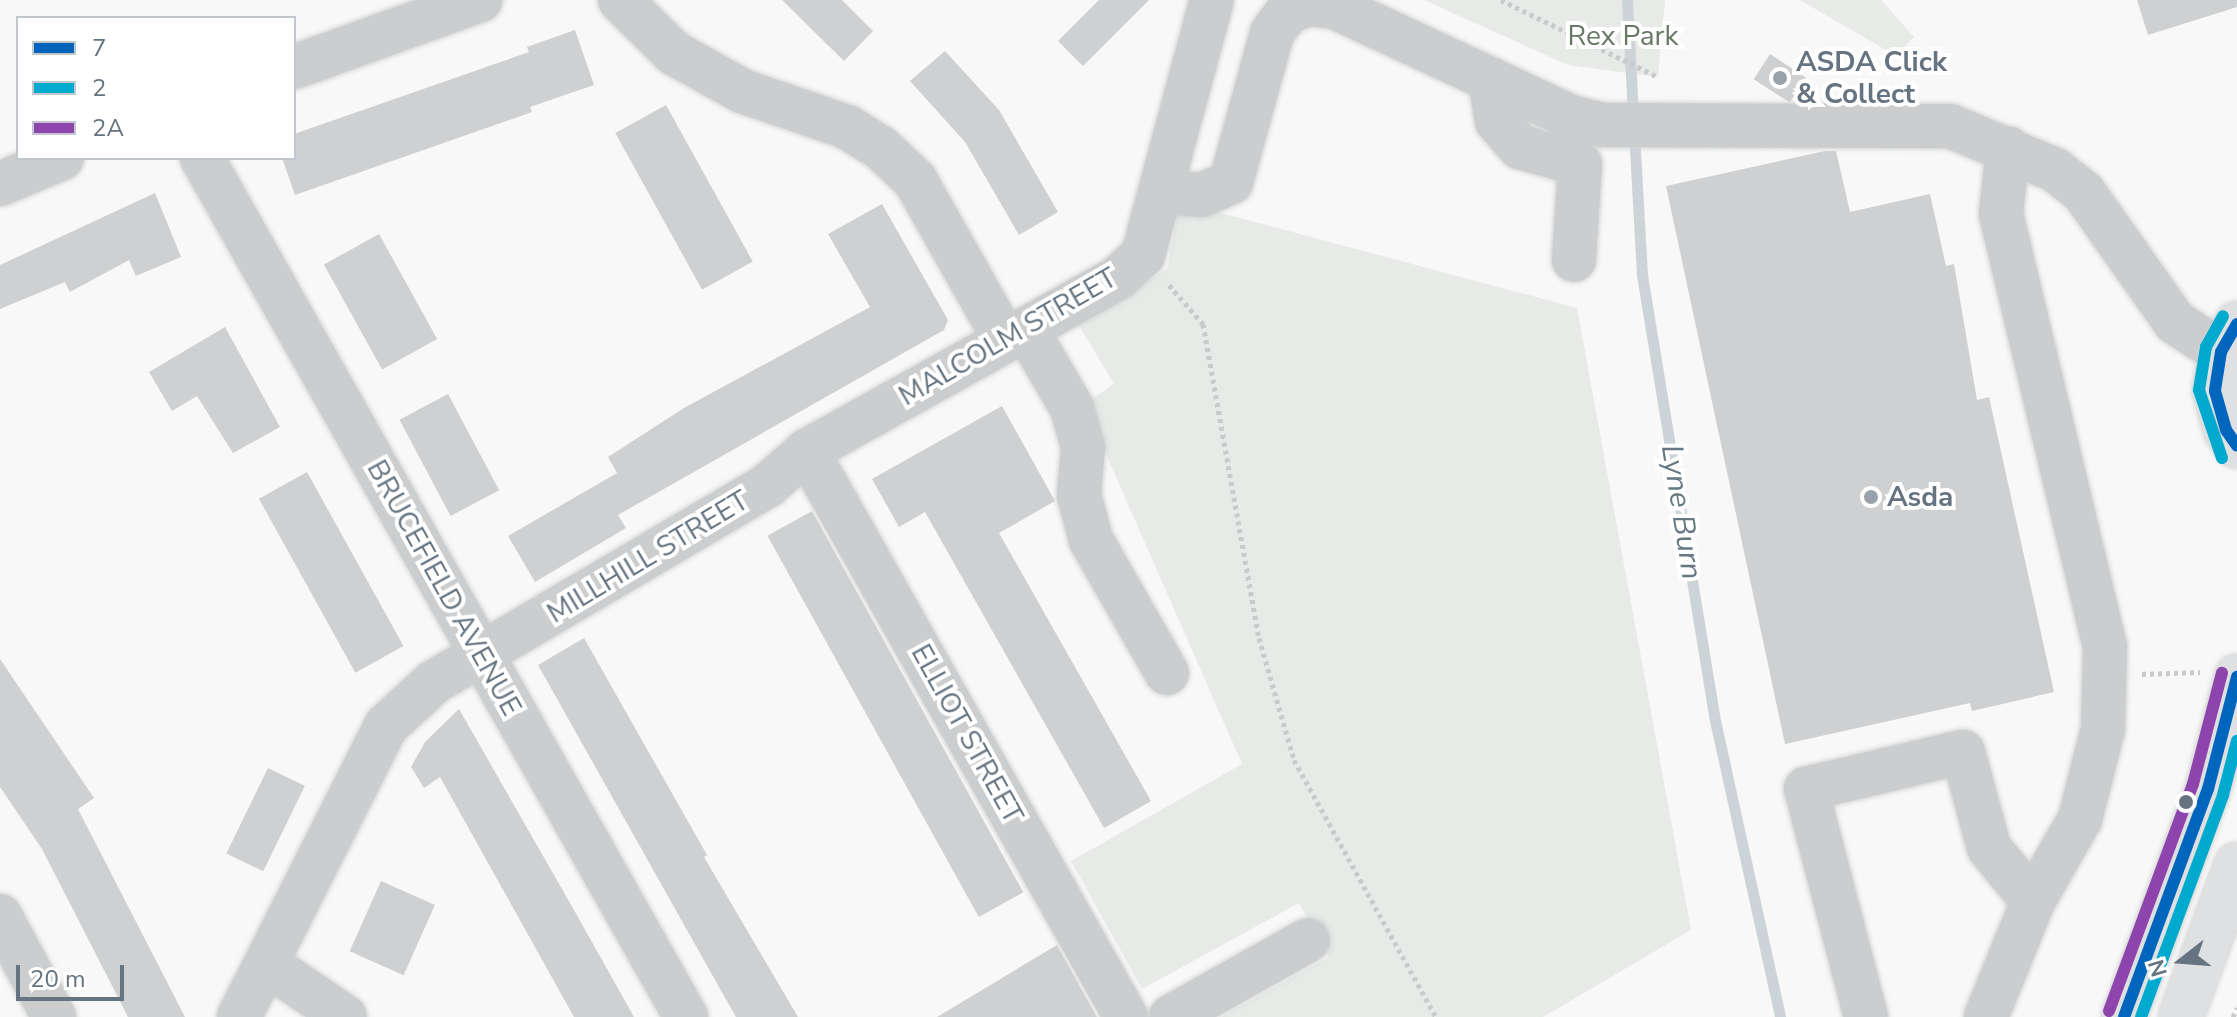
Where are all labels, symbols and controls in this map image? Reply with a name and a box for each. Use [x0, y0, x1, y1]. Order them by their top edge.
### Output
legend [16, 16, 296, 160]
park label: Rex Park [1567, 19, 1679, 53]
text: 7 [92, 32, 106, 64]
place label: ASDA Click & Collect [1796, 45, 1947, 111]
marker: ASDA Click & Collect [1771, 69, 1789, 87]
text: 2 [92, 72, 106, 104]
text: 2A [92, 112, 124, 144]
street label: MALCOLM STREET [893, 261, 1123, 413]
water label: Lyne Burn [1653, 442, 1709, 582]
street label: BRUCEFIELD AVENUE [360, 454, 528, 722]
place label: Asda [1887, 480, 1953, 514]
street label: MILLHILL STREET [541, 484, 755, 630]
marker: Asda [1862, 488, 1880, 506]
street label: ELLIOT STREET [904, 639, 1030, 829]
unlabelled marker [2178, 794, 2194, 810]
north arrow [2141, 921, 2221, 1001]
scale bar [20, 949, 128, 999]
text: N [2141, 956, 2175, 980]
text: 20 m [30, 963, 86, 995]

